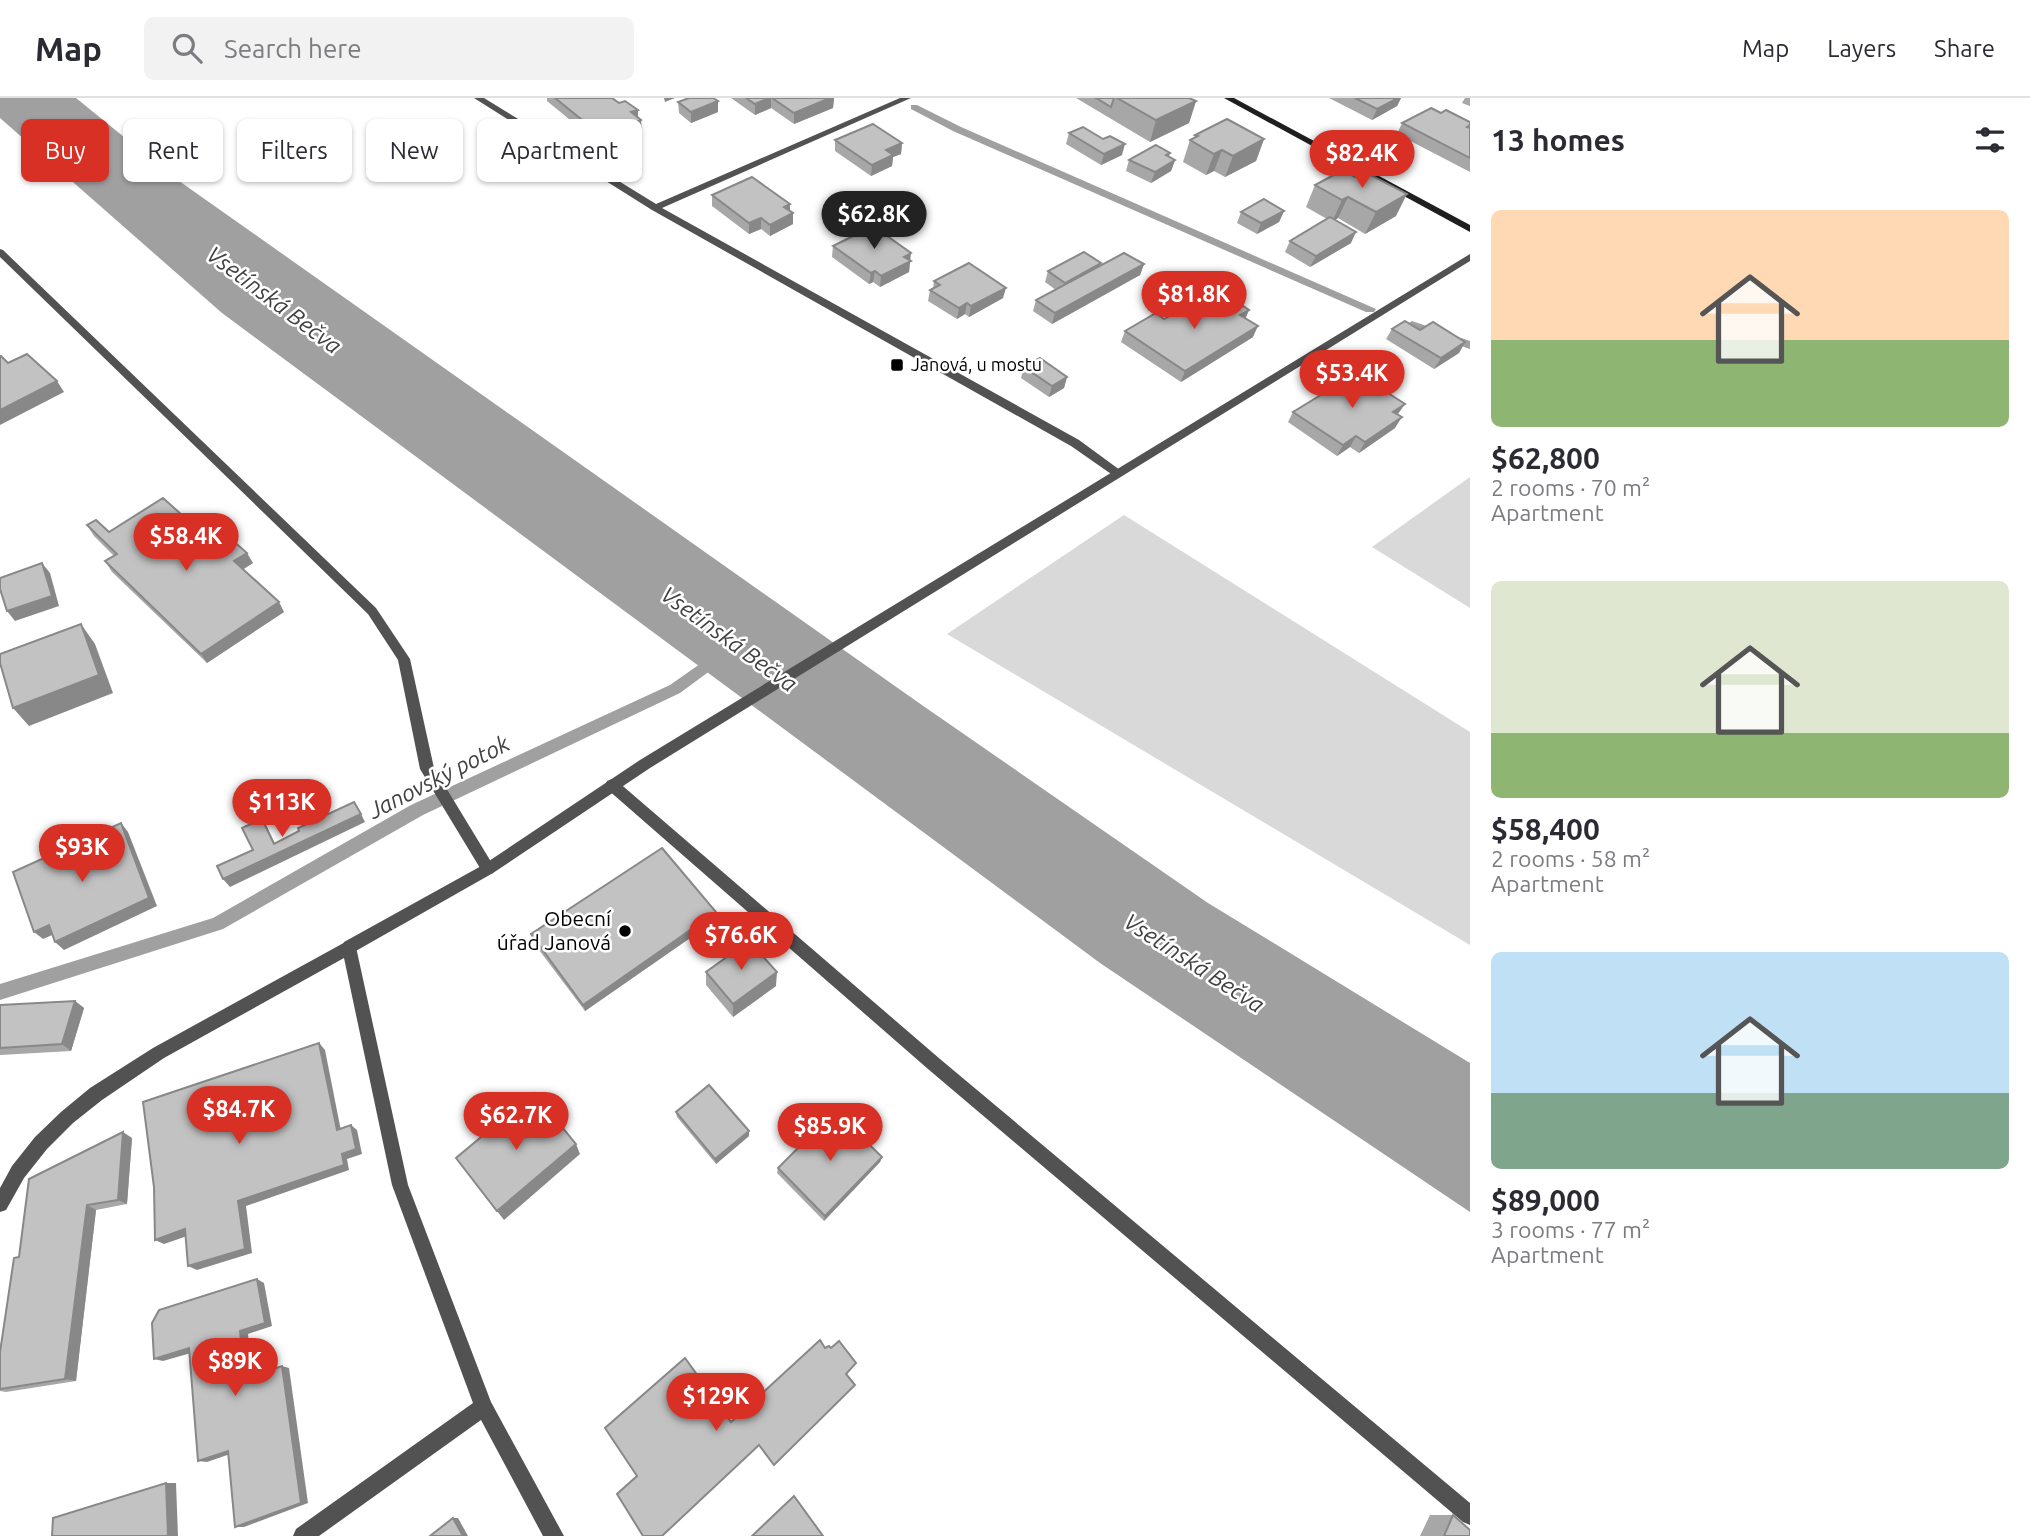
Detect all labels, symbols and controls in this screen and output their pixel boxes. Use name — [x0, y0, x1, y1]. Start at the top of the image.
search box — [144, 17, 634, 80]
icon: search — [168, 29, 206, 67]
text: Map — [35, 30, 102, 67]
text: Search here — [224, 34, 362, 63]
text: Map — [1742, 35, 1789, 62]
text: Layers — [1827, 35, 1896, 62]
text: Share — [1934, 35, 1995, 62]
chip: Buy — [21, 119, 109, 182]
chip: Rent — [123, 119, 223, 182]
chip: Filters — [237, 119, 352, 182]
chip: New — [366, 119, 463, 182]
chip: Apartment — [477, 119, 642, 182]
icon: filters — [1971, 121, 2009, 159]
text: 13 homes — [1491, 123, 1625, 157]
pin: $82.4K — [1305, 130, 1419, 190]
text: $82.4K — [1326, 140, 1398, 165]
pin: $62.8K — [817, 192, 931, 251]
text: $62.8K — [838, 201, 910, 226]
water label: Vsetínská Bečva — [202, 241, 346, 358]
icon: home — [1687, 256, 1813, 382]
pin: $81.8K — [1137, 272, 1251, 331]
text: $81.8K — [1158, 281, 1230, 306]
pin: $53.4K — [1295, 350, 1409, 410]
place label: Janová, u mostu — [911, 354, 1042, 374]
marker: Janová, u mostu — [889, 357, 905, 373]
text: $53.4K — [1316, 360, 1388, 385]
text: $62,800 — [1491, 441, 1600, 475]
text: 2 rooms · 70 m² — [1491, 475, 1650, 500]
text: Apartment — [1491, 500, 1604, 525]
pin: $58.4K — [129, 514, 243, 573]
text: $58.4K — [150, 523, 222, 548]
water label: Vsetínská Bečva — [657, 581, 802, 696]
icon: home — [1687, 627, 1813, 753]
water label: Janovský potok — [363, 730, 514, 823]
pin: $113K — [233, 780, 331, 839]
text: $113K — [248, 789, 316, 814]
text: $58,400 — [1491, 812, 1600, 846]
pin: $93K — [41, 824, 123, 884]
text: $93K — [55, 834, 109, 859]
text: 2 rooms · 58 m² — [1491, 846, 1650, 871]
text: Apartment — [1491, 871, 1604, 896]
place label: Obecní úřad Janová — [497, 906, 612, 954]
water label: Vsetínská Bečva — [1120, 908, 1269, 1017]
pin: $76.6K — [684, 912, 798, 972]
text: $76.6K — [705, 922, 777, 947]
marker: Obecní úřad Janová — [617, 923, 633, 939]
icon: home — [1687, 998, 1813, 1124]
pin: $84.7K — [182, 1086, 296, 1146]
pin: $62.7K — [459, 1093, 573, 1152]
text: $84.7K — [203, 1096, 275, 1121]
text: $62.7K — [480, 1102, 552, 1127]
pin: $85.9K — [773, 1104, 887, 1163]
text: $85.9K — [794, 1113, 866, 1138]
text: $89,000 — [1491, 1183, 1600, 1217]
text: 3 rooms · 77 m² — [1491, 1217, 1650, 1242]
text: Apartment — [1491, 1242, 1604, 1267]
pin: $89K — [194, 1338, 276, 1398]
text: $89K — [208, 1348, 262, 1373]
pin: $129K — [667, 1374, 765, 1433]
text: $129K — [682, 1383, 750, 1408]

